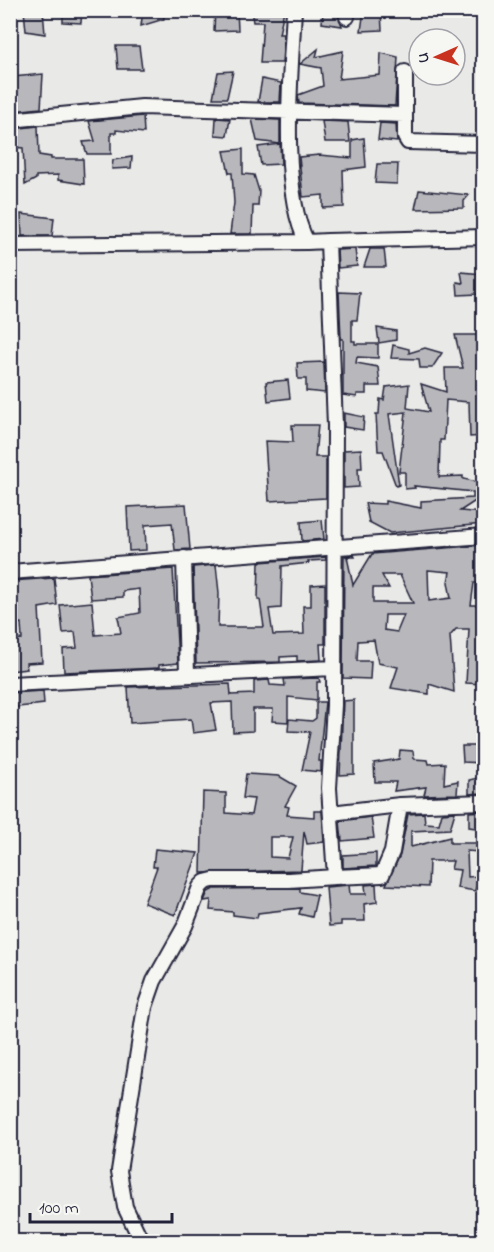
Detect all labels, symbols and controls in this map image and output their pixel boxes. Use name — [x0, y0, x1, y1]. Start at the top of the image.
north arrow — [407, 27, 467, 87]
text: U — [412, 52, 436, 63]
scale bar — [30, 1186, 172, 1224]
text: 100 m — [39, 1196, 79, 1222]

